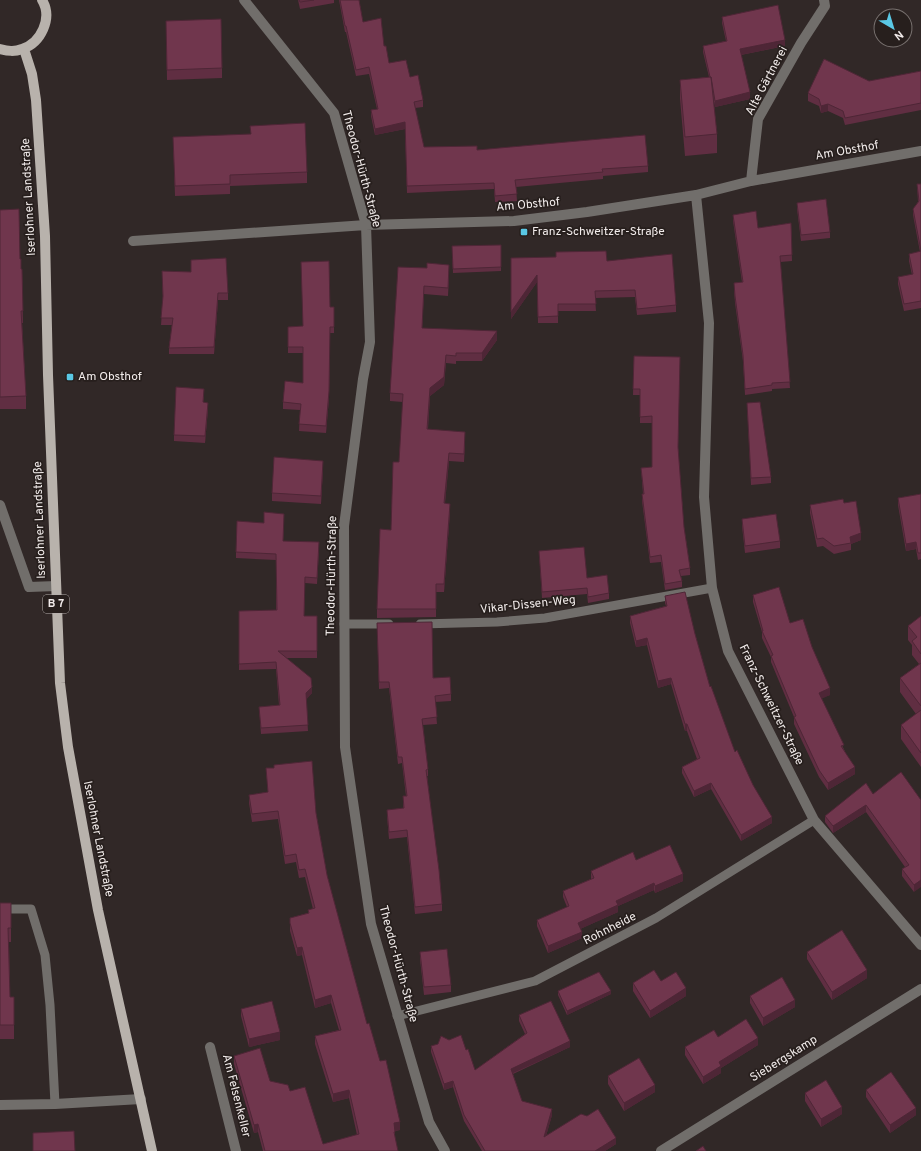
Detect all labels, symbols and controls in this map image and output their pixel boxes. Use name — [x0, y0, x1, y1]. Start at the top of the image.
north arrow — [873, 8, 913, 48]
text: N — [891, 27, 906, 43]
street label: Alte Gärtnerei — [742, 44, 792, 118]
street label: Theodor-Hürth-Straße — [338, 109, 384, 229]
street label: Iserlohner Landstraße — [18, 138, 40, 256]
street label: Am Obsthof — [814, 138, 880, 164]
street label: Am Obsthof — [496, 194, 560, 216]
place label: Franz-Schweitzer-Straße — [532, 224, 665, 240]
marker: Franz-Schweitzer-Straße — [519, 227, 529, 237]
place label: Am Obsthof — [78, 369, 142, 385]
marker: Am Obsthof — [65, 372, 75, 382]
street label: Iserlohner Landstraße — [30, 461, 50, 579]
street label: Theodor-Hürth-Straße — [323, 516, 341, 636]
street label: Vikar-Dissen-Weg — [479, 592, 577, 618]
road number: B 7 — [43, 595, 69, 613]
street label: Franz-Schweitzer-Straße — [735, 642, 807, 768]
street label: Iserlohner Landstraße — [79, 780, 117, 898]
street label: Theodor-Hürth-Straße — [375, 904, 421, 1024]
street label: Rohnheide — [581, 909, 639, 949]
street label: Siebergskamp — [747, 1032, 821, 1086]
street label: Am Felsenkeller — [218, 1053, 254, 1140]

